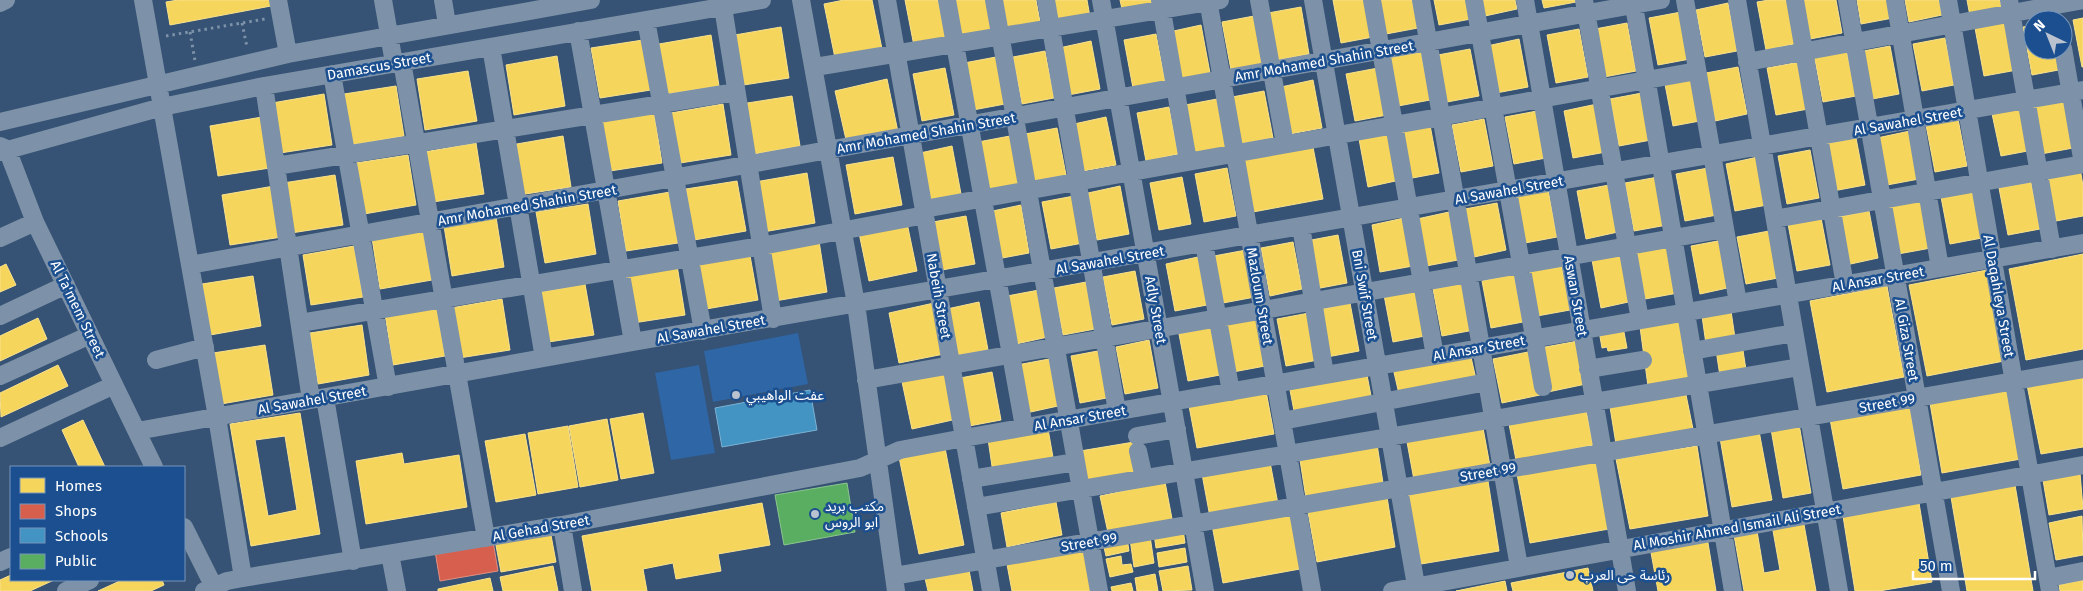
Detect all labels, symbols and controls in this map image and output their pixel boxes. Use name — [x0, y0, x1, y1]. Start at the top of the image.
north arrow — [2023, 10, 2073, 60]
text: N — [2030, 16, 2049, 35]
street label: Amr Mohamed Shahin Street — [1233, 37, 1416, 86]
street label: Damascus Street — [326, 49, 433, 84]
street label: Al Sawahel Street — [1852, 103, 1965, 139]
street label: Amr Mohamed Shahin Street — [835, 109, 1018, 158]
street label: Al Sawahel Street — [1453, 172, 1566, 208]
street label: Amr Mohamed Shahin Street — [436, 181, 619, 230]
street label: Al Daqahleya Street — [1979, 233, 2018, 360]
street label: Al Sawahel Street — [1054, 242, 1167, 278]
street label: Mazloum Street — [1243, 246, 1277, 347]
street label: Bni Swif Street — [1348, 248, 1381, 343]
street label: Nabeih Street — [923, 252, 955, 341]
street label: Aswan Street — [1560, 254, 1591, 339]
street label: Al Ta'mem Street — [47, 258, 109, 362]
street label: Al Ansar Street — [1831, 263, 1926, 296]
street label: Adly Street — [1141, 275, 1170, 346]
street label: Al Giza Street — [1891, 297, 1922, 384]
street label: Al Sawahel Street — [655, 311, 768, 347]
street label: Al Ansar Street — [1432, 332, 1527, 365]
street label: Al Sawahel Street — [256, 382, 369, 418]
place label: عفت الواهيبي — [746, 387, 824, 406]
marker: عفت الواهيبي — [730, 389, 742, 401]
street label: Street 99 — [1858, 390, 1916, 417]
street label: Al Ansar Street — [1033, 402, 1128, 435]
street label: Street 99 — [1459, 459, 1517, 486]
legend — [10, 466, 185, 581]
text: Homes — [55, 477, 102, 495]
place label: مكتب بريد ابو الروس — [825, 498, 884, 531]
street label: Al Moshir Ahmed Ismail Ali Street — [1632, 501, 1843, 554]
text: Shops — [55, 502, 97, 520]
marker: مكتب بريد ابو الروس — [809, 508, 821, 520]
street label: Al Gehad Street — [491, 511, 592, 545]
text: Schools — [55, 527, 108, 545]
street label: Street 99 — [1060, 529, 1118, 556]
scale bar — [1913, 548, 2036, 580]
text: Public — [55, 552, 97, 570]
text: 50 m — [1920, 557, 1953, 575]
place label: رئاسة حى العرب — [1580, 567, 1670, 584]
marker: رئاسة حى العرب — [1564, 569, 1576, 581]

